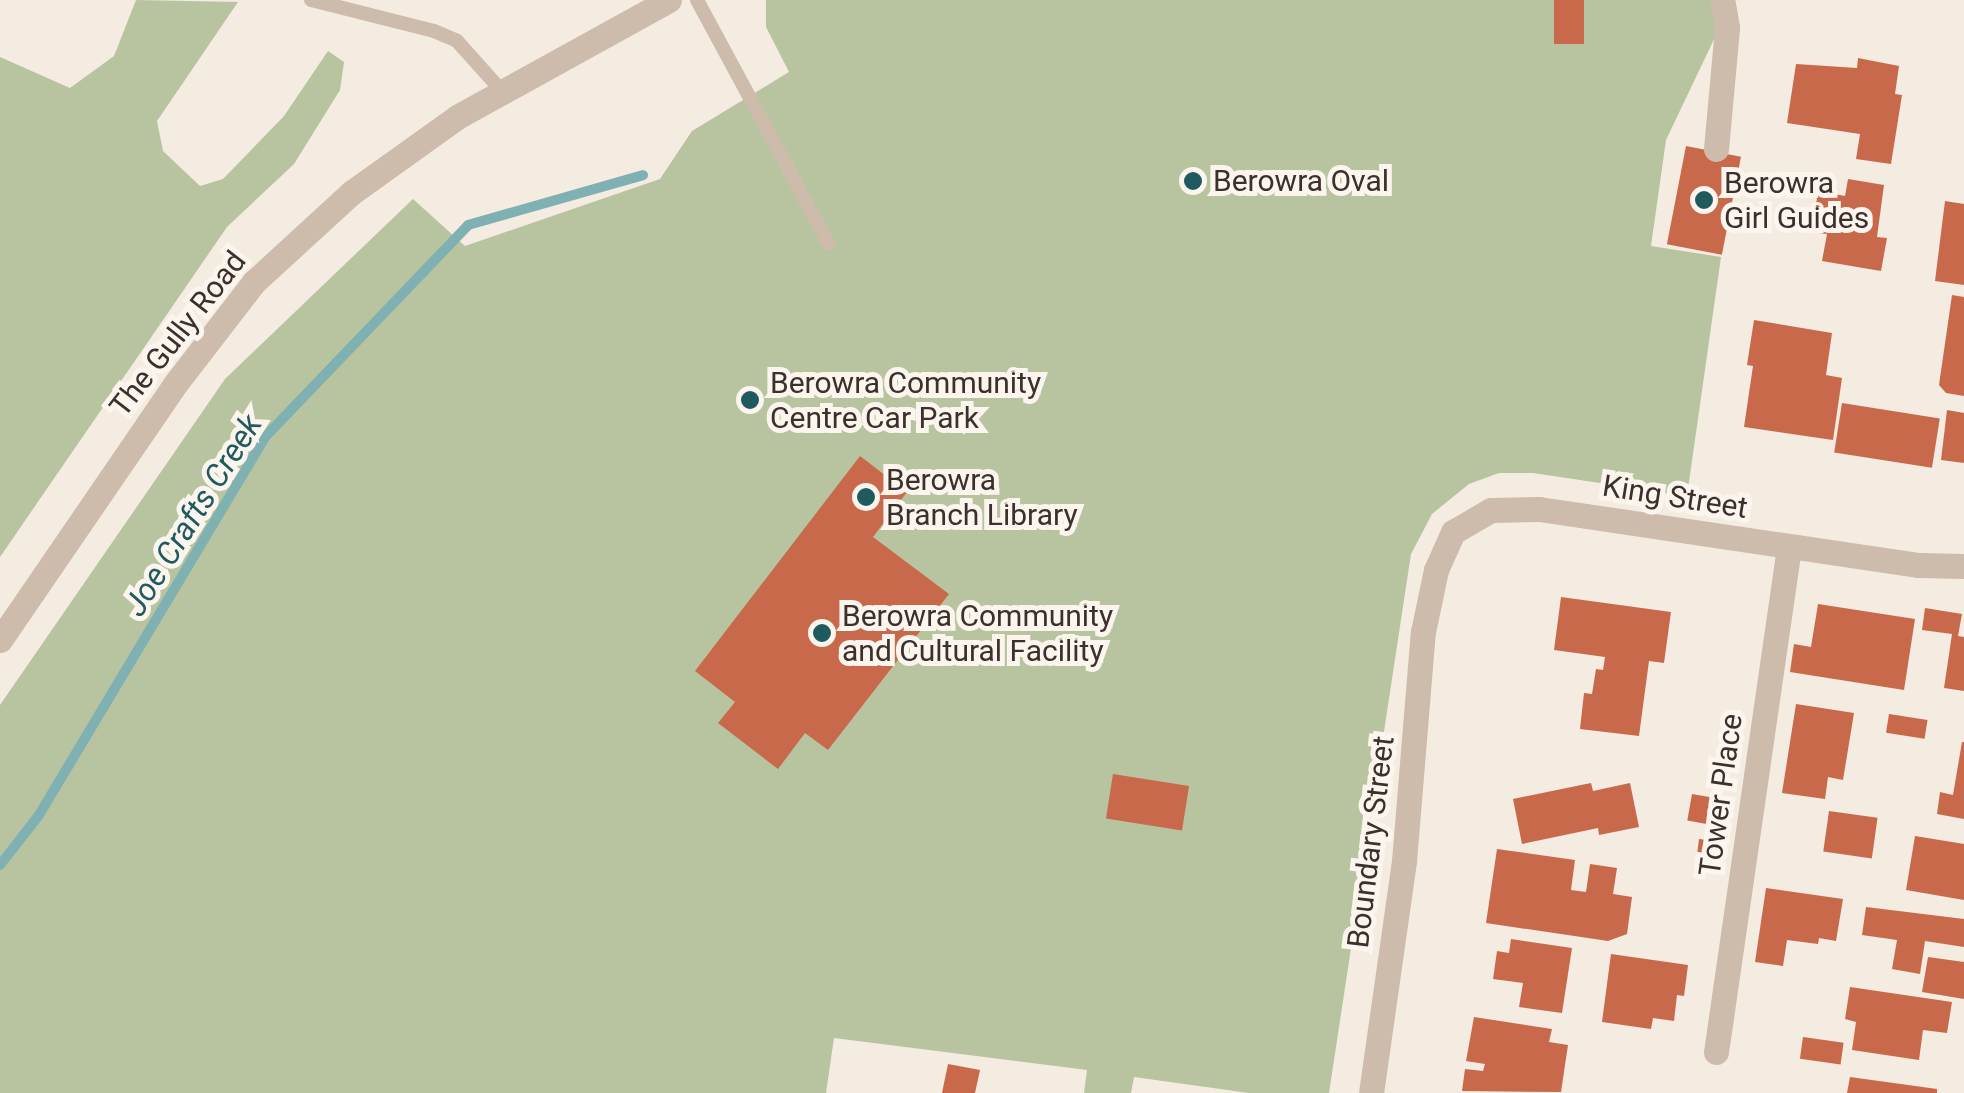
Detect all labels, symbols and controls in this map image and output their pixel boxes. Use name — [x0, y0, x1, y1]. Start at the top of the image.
place label: Berowra Oval — [1213, 163, 1389, 199]
place label: Berowra Girl Guides — [1724, 165, 1869, 236]
marker: Berowra Oval — [1182, 170, 1204, 192]
marker: Berowra Girl Guides — [1693, 189, 1715, 211]
street label: The Gully Road — [102, 244, 254, 424]
place label: Berowra Community Centre Car Park — [770, 365, 1041, 436]
marker: Berowra Community Centre Car Park — [739, 389, 761, 411]
water label: Joe Crafts Creek — [116, 407, 270, 623]
place label: Berowra Branch Library — [886, 462, 1078, 532]
street label: King Street — [1600, 468, 1750, 526]
marker: Berowra Branch Library — [855, 486, 877, 508]
place label: Berowra Community and Cultural Facility — [842, 598, 1113, 668]
marker: Berowra Community and Cultural Facility — [811, 622, 833, 644]
street label: Tower Place — [1692, 711, 1750, 879]
street label: Boundary Street — [1340, 734, 1402, 950]

